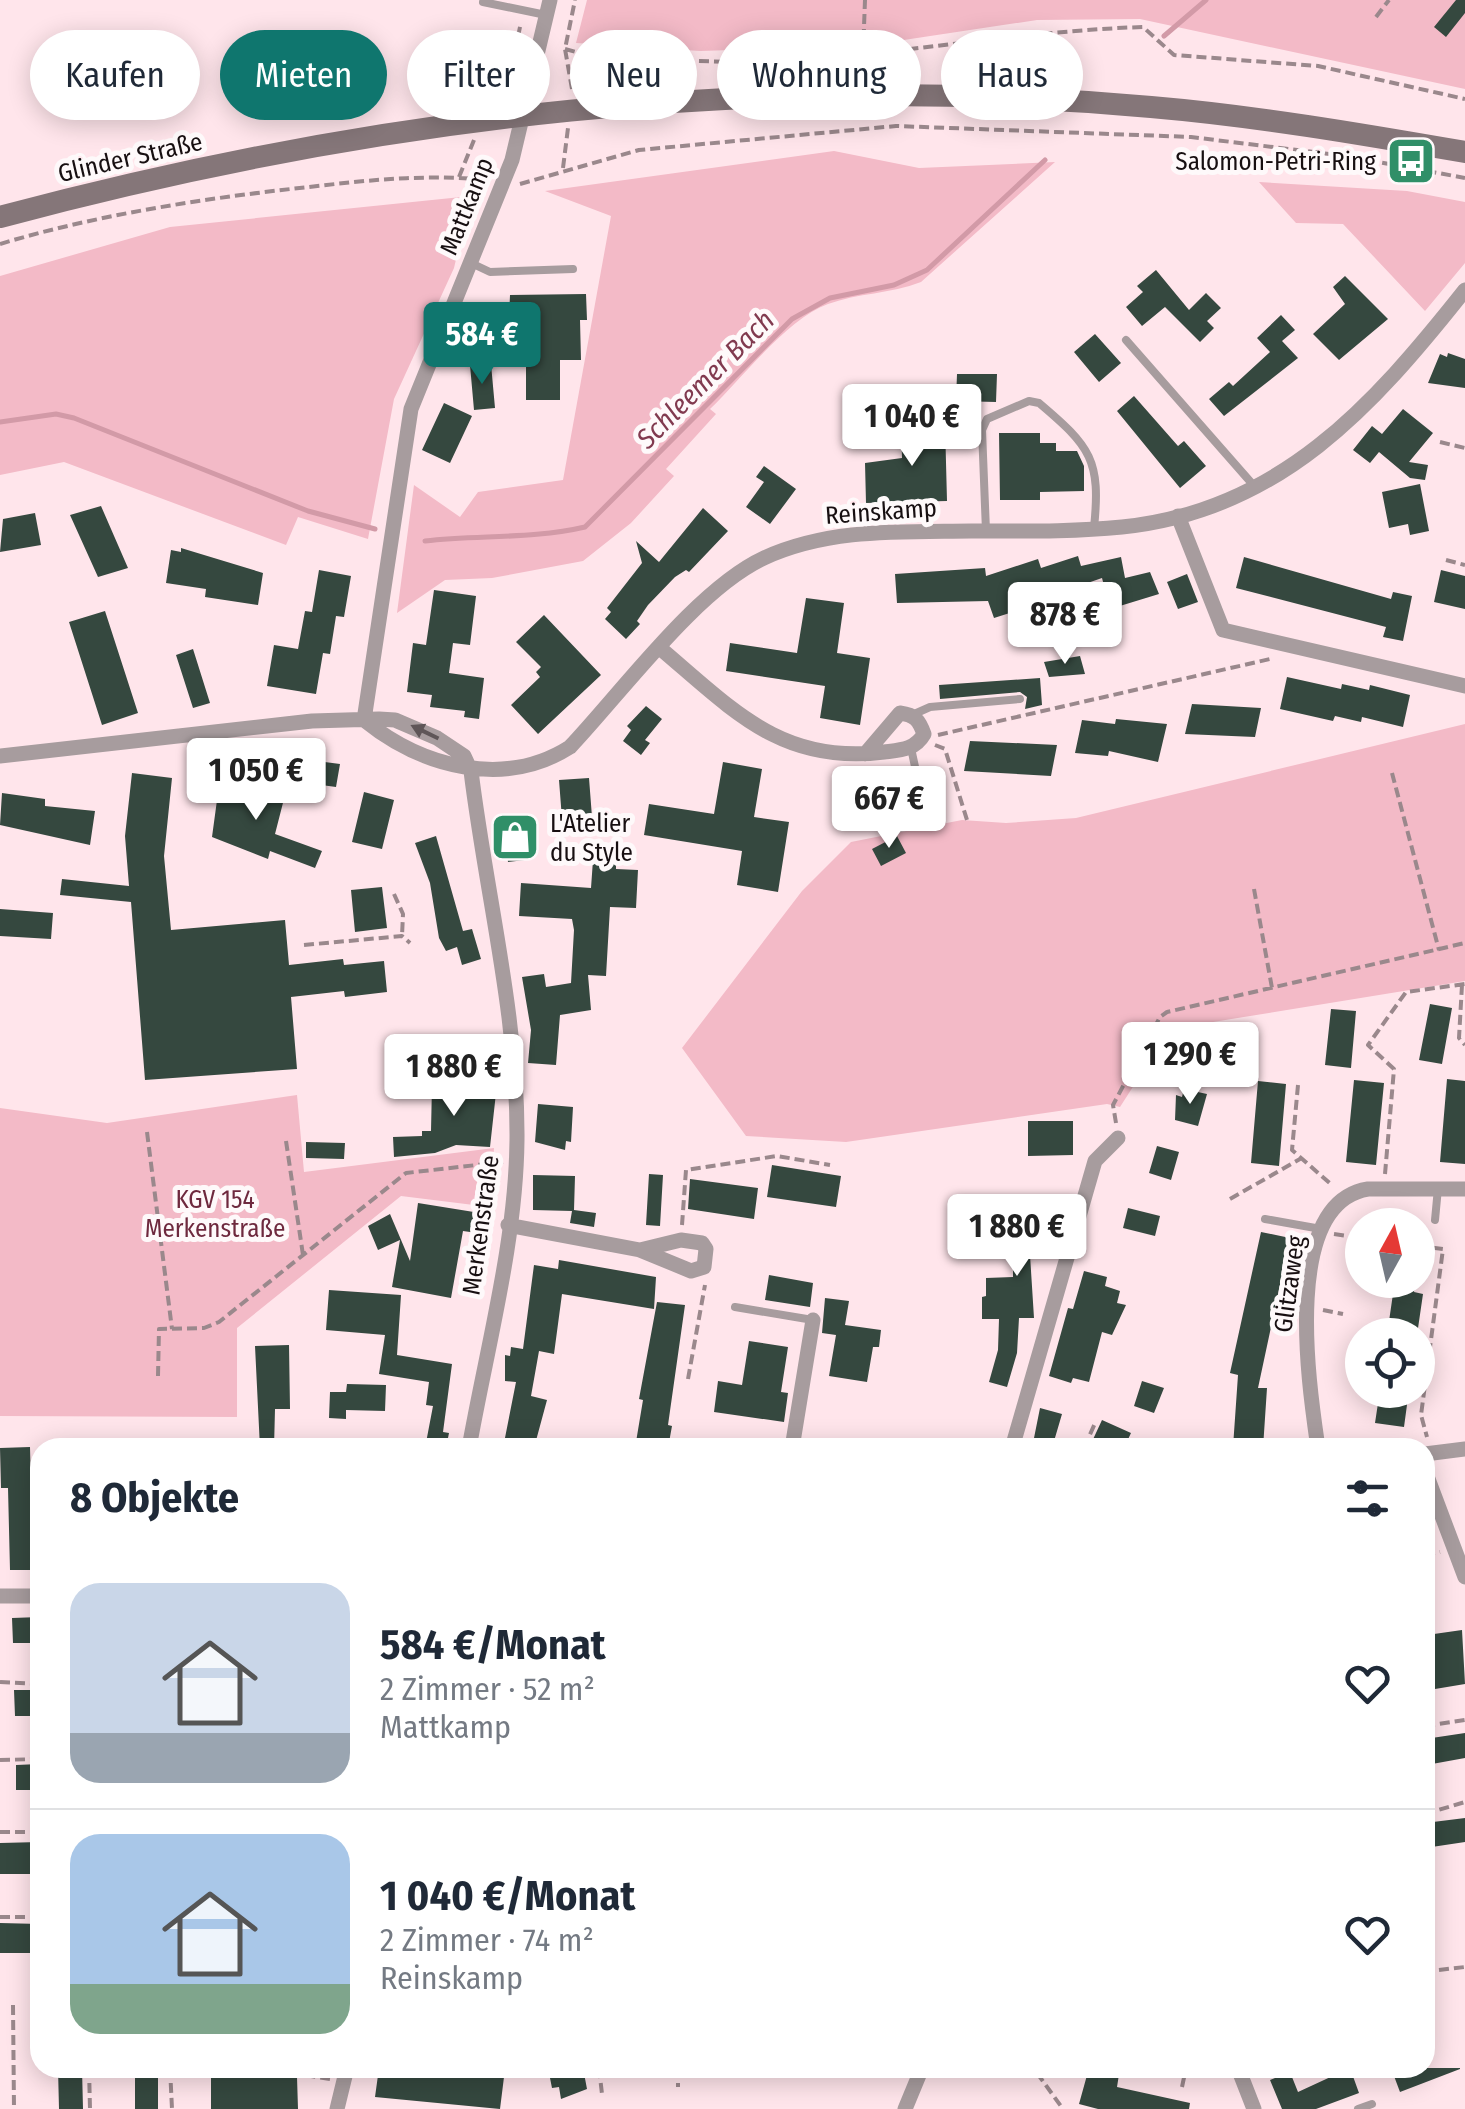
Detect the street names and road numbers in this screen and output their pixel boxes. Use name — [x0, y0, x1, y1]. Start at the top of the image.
street label: Glinder Straße — [55, 127, 205, 189]
street label: Mattkamp — [434, 153, 500, 259]
street label: Reinskamp — [824, 493, 938, 531]
street label: Merkenstraße — [456, 1153, 506, 1297]
street label: Glitzaweg — [1268, 1233, 1312, 1335]

